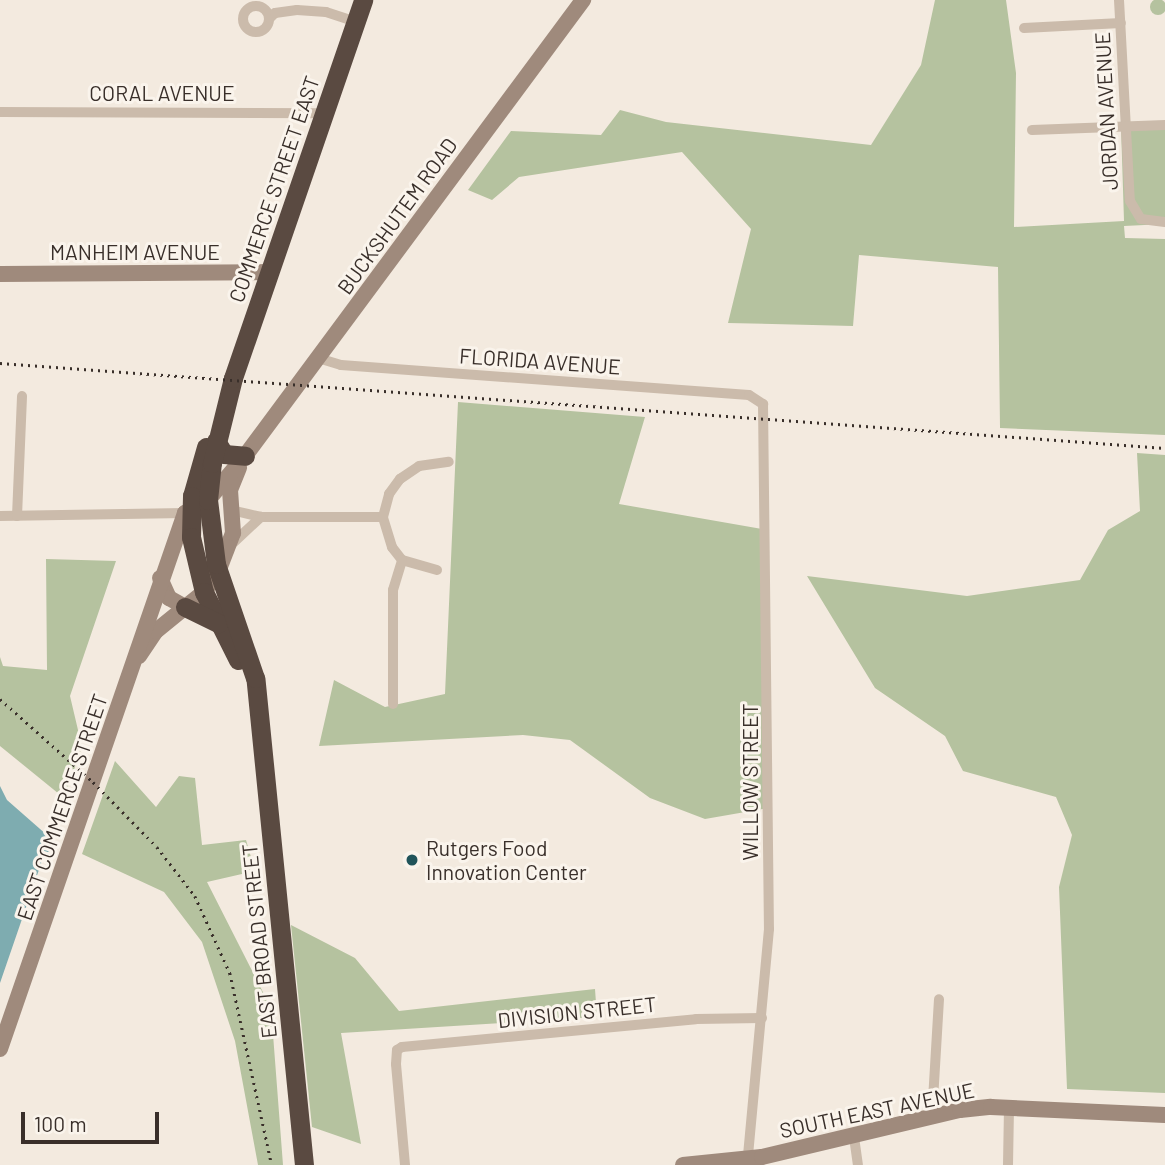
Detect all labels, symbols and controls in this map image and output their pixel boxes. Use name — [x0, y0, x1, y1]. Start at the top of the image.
street label: JORDAN AVENUE — [1089, 31, 1123, 191]
street label: COMMERCE STREET EAST — [223, 73, 325, 305]
street label: CORAL AVENUE — [89, 80, 235, 106]
street label: BUCKSHUTEM ROAD — [332, 133, 462, 299]
street label: MANHEIM AVENUE — [50, 239, 220, 265]
street label: FLORIDA AVENUE — [459, 343, 621, 379]
street label: EAST COMMERCE STREET — [11, 691, 113, 923]
street label: WILLOW STREET — [737, 703, 763, 861]
place label: Rutgers Food Innovation Center — [426, 835, 587, 885]
street label: EAST BROAD STREET — [236, 842, 282, 1040]
marker: Rutgers Food Innovation Center — [404, 852, 420, 868]
street label: DIVISION STREET — [496, 991, 658, 1033]
street label: SOUTH EAST AVENUE — [777, 1077, 977, 1143]
scale bar — [24, 1098, 163, 1142]
text: 100 m — [34, 1111, 87, 1136]

